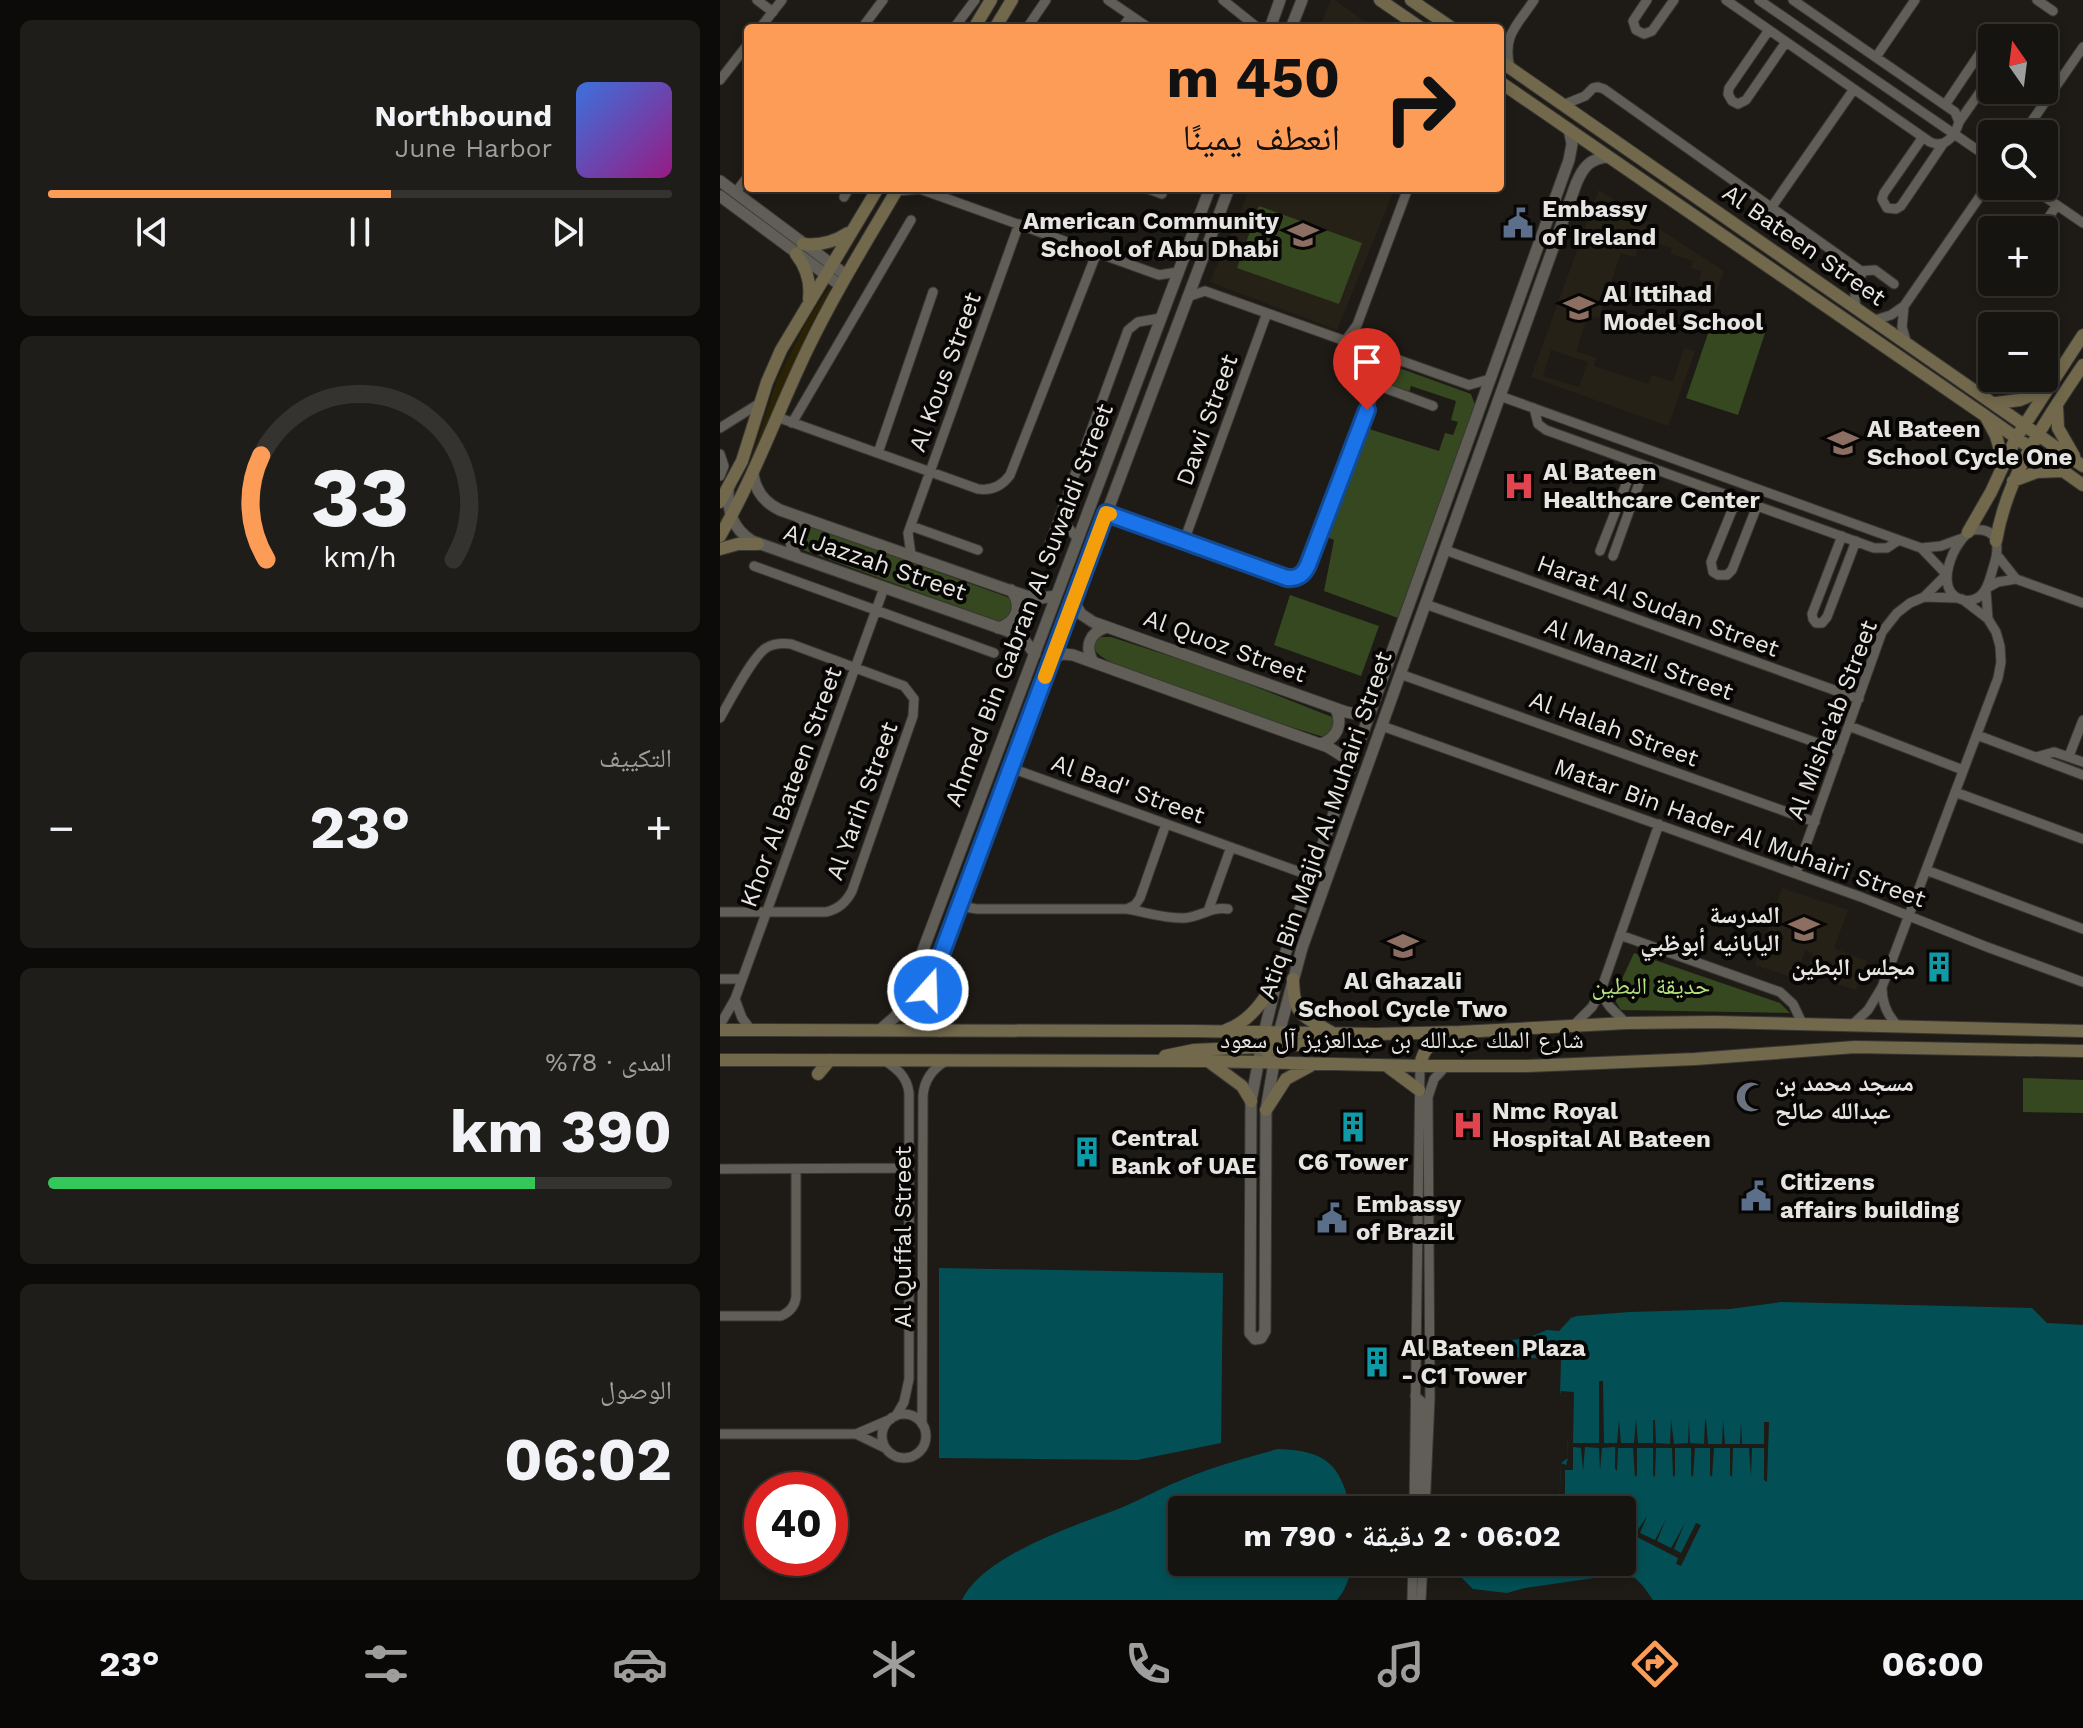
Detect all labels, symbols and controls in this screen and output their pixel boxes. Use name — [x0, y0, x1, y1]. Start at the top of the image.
north arrow — [1978, 24, 2058, 104]
map controls — [1978, 24, 2058, 392]
text: 450 m — [1166, 45, 1340, 111]
icon: right — [1368, 56, 1472, 160]
text: Northbound — [375, 98, 552, 133]
text: انعطف يمينًا — [1182, 117, 1340, 159]
button: search — [1978, 120, 2058, 200]
text: June Harbor — [395, 133, 552, 163]
street label: Al Bateen Street — [1717, 178, 1891, 312]
place label: Embassy of Ireland — [1542, 195, 1656, 251]
public building icon: Embassy of Ireland — [1501, 206, 1535, 240]
place label: American Community School of Abu Dhabi — [1023, 207, 1279, 263]
icon: previous — [130, 210, 174, 254]
icon: pause — [338, 210, 382, 254]
icon: next — [546, 210, 590, 254]
button: + — [1978, 216, 2058, 296]
school or university icon: American Community School of Abu Dhabi — [1286, 218, 1320, 252]
place label: Al Ittihad Model School — [1603, 280, 1763, 336]
street label: Al Kous Street — [903, 288, 987, 456]
school or university icon: Al Ittihad Model School — [1562, 291, 1596, 325]
button: − — [1978, 312, 2058, 392]
pin — [1333, 328, 1401, 410]
icon: arrive — [1345, 340, 1389, 384]
street label: Dawi Street — [1170, 351, 1244, 489]
street label: Ahmed Bin Gabran Al Suwaidi Street — [939, 400, 1119, 810]
place label: Al Bateen School Cycle One — [1867, 415, 2072, 471]
school or university icon: Al Bateen School Cycle One — [1826, 426, 1860, 460]
text: 33 — [311, 449, 409, 546]
place label: Al Bateen Healthcare Center — [1543, 458, 1760, 514]
hospital icon: Al Bateen Healthcare Center — [1502, 469, 1536, 503]
street label: Al Jazzah Street — [780, 518, 970, 606]
text: km/h — [323, 540, 397, 574]
street label: Harat Al Sudan Street — [1533, 549, 1783, 663]
street label: Al Quoz Street — [1140, 604, 1310, 688]
street label: Al Manazil Street — [1541, 612, 1737, 706]
street label: Al Misha'ab Street — [1781, 616, 1883, 824]
street label: Atiq Bin Majid Al Muhairi Street — [1252, 648, 1398, 1002]
street label: Khor Al Bateen Street — [734, 663, 848, 911]
street label: Al Halah Street — [1526, 685, 1702, 773]
street label: Al Yarih Street — [820, 718, 904, 884]
text: التكييف — [599, 743, 672, 773]
street label: Al Bad' Street — [1048, 748, 1208, 830]
street label: Matar Bin Hader Al Muhairi Street — [1551, 753, 1929, 913]
text: 23° — [309, 792, 411, 863]
text: − — [48, 802, 75, 854]
text: + — [645, 802, 672, 854]
place label: المدرسة اليابانيه أبوظبي — [1640, 901, 1780, 962]
school or university icon: المدرسة اليابانيه أبوظبي — [1787, 912, 1821, 946]
school or university icon: Al Ghazali School Cycle Two — [1386, 929, 1420, 963]
position arrow — [886, 948, 970, 1032]
building icon: مجلس البطين — [1922, 950, 1956, 984]
place label: مجلس البطين — [1791, 953, 1915, 981]
place label: Al Ghazali School Cycle Two — [1298, 967, 1508, 1023]
park label: حديقة البطين — [1592, 972, 1710, 1000]
street label: شارع الملك عبدالله بن عبدالعزيز آل سعود — [1220, 1026, 1584, 1055]
text: المدى · 78% — [545, 1047, 672, 1077]
place label: مسجد محمد بن عبدالله صالح — [1775, 1069, 1914, 1126]
mosque icon: مسجد محمد بن عبدالله صالح — [1734, 1080, 1768, 1114]
text: 390 km — [450, 1096, 672, 1167]
place label: Nmc Royal Hospital Al Bateen — [1492, 1097, 1711, 1153]
hospital icon: Nmc Royal Hospital Al Bateen — [1451, 1108, 1485, 1142]
building icon: C6 Tower — [1336, 1110, 1370, 1144]
place label: Central Bank of UAE — [1111, 1124, 1256, 1180]
building icon: Central Bank of UAE — [1070, 1135, 1104, 1169]
street label: Al Quffal Street — [889, 1146, 917, 1328]
place label: C6 Tower — [1298, 1148, 1409, 1176]
place label: Citizens affairs building — [1780, 1168, 1959, 1224]
public building icon: Citizens affairs building — [1739, 1179, 1773, 1213]
place label: Embassy of Brazil — [1356, 1190, 1462, 1246]
public building icon: Embassy of Brazil — [1315, 1201, 1349, 1235]
place label: Al Bateen Plaza - C1 Tower — [1401, 1334, 1586, 1390]
building icon: Al Bateen Plaza - C1 Tower — [1360, 1345, 1394, 1379]
text: الوصول — [600, 1375, 672, 1405]
text: 06:02 — [504, 1424, 672, 1495]
speed limit sign: 40 — [744, 1472, 848, 1576]
text: 06:02 · 2 دقيقة · 790 m — [1243, 1518, 1561, 1553]
icon: filters — [358, 1636, 414, 1692]
icon: car — [612, 1636, 668, 1692]
icon: climate — [866, 1636, 922, 1692]
icon: phone — [1120, 1636, 1176, 1692]
icon: music — [1373, 1636, 1429, 1692]
icon: directions — [1627, 1636, 1683, 1692]
text: 23° — [99, 1643, 160, 1685]
text: 06:00 — [1881, 1643, 1984, 1685]

